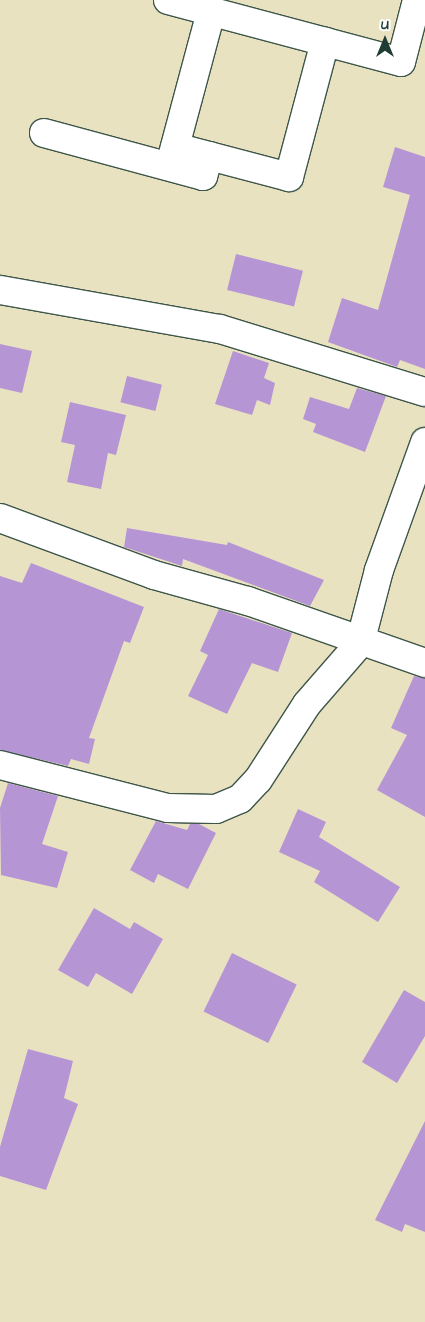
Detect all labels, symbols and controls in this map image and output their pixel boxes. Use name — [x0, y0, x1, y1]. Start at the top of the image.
north arrow — [360, 15, 410, 65]
text: U — [381, 15, 389, 35]

